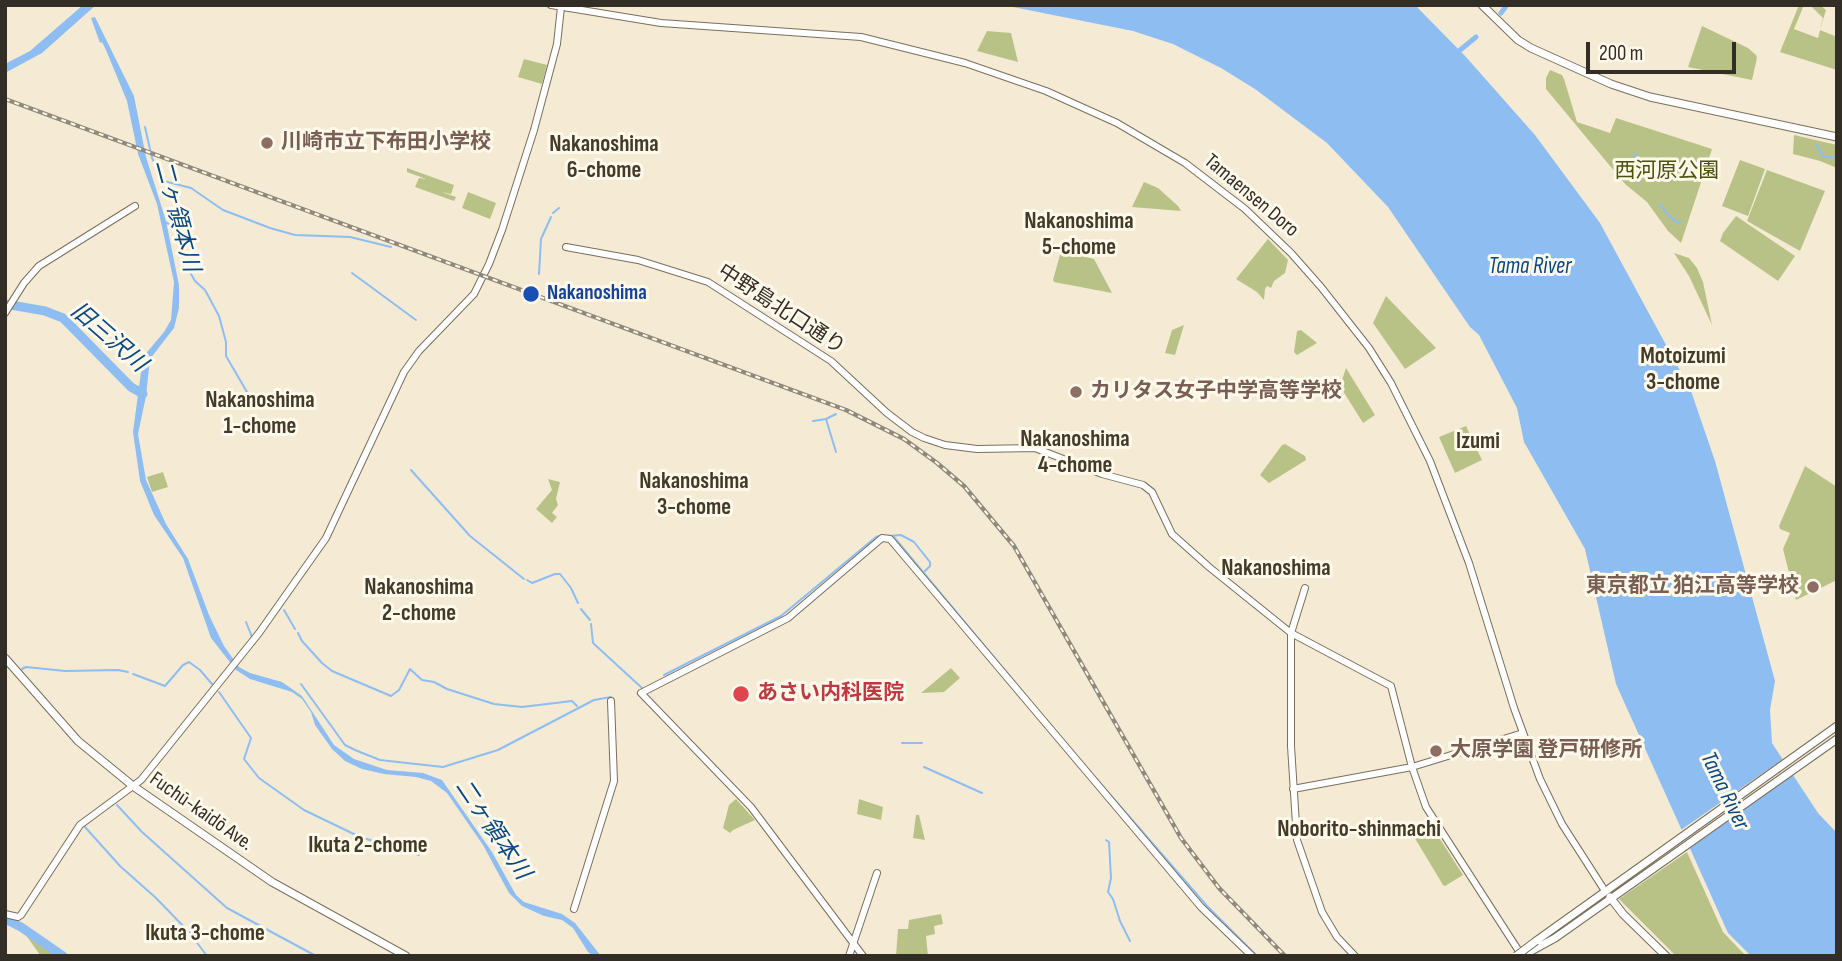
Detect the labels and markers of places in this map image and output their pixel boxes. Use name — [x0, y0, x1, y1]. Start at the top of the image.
place label: 川崎市立下布田小学校 — [281, 130, 491, 156]
marker: 川崎市立下布田小学校 — [259, 135, 275, 151]
place label: Nakanoshima — [547, 281, 647, 307]
marker: Nakanoshima — [521, 284, 541, 304]
place label: カリタス女子中学高等学校 — [1090, 379, 1342, 405]
marker: カリタス女子中学高等学校 — [1068, 384, 1084, 400]
place label: 東京都立 狛江高等学校 — [1586, 574, 1799, 600]
marker: 東京都立 狛江高等学校 — [1805, 579, 1821, 595]
place label: あさい内科医院 — [757, 681, 904, 707]
marker: あさい内科医院 — [731, 684, 751, 704]
place label: 大原学園 登戸研修所 — [1450, 738, 1642, 764]
marker: 大原学園 登戸研修所 — [1428, 743, 1444, 759]

